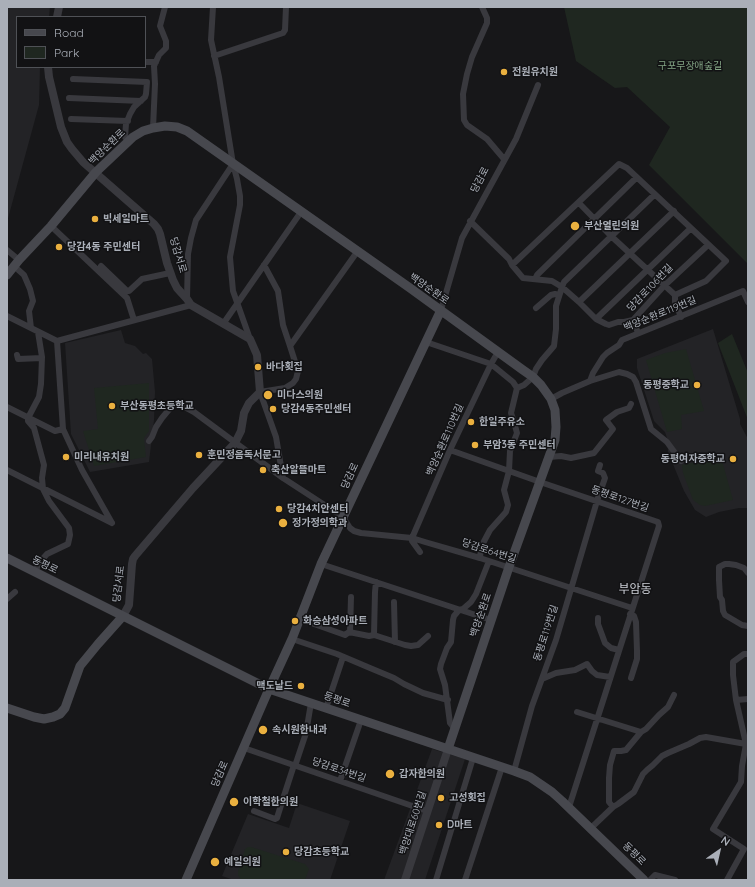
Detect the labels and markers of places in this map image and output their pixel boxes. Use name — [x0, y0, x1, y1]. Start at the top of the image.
place label: 전원유치원 — [512, 66, 558, 78]
marker: 전원유치원 — [499, 67, 509, 77]
place label: 빅세일마트 — [103, 213, 149, 225]
marker: 빅세일마트 — [90, 214, 100, 224]
marker: 부산열린의원 — [569, 220, 581, 232]
place label: 부산열린의원 — [584, 220, 639, 232]
place label: 당감4동 주민센터 — [67, 241, 140, 253]
marker: 당감4동 주민센터 — [54, 242, 64, 252]
place label: 바다횟집 — [266, 361, 303, 373]
marker: 바다횟집 — [253, 362, 263, 372]
place label: 동평중학교 — [643, 379, 689, 391]
marker: 동평중학교 — [692, 380, 702, 390]
marker: 미다스의원 — [262, 389, 274, 401]
place label: 미다스의원 — [277, 389, 323, 401]
place label: 부산동평초등학교 — [120, 400, 194, 412]
marker: 부산동평초등학교 — [107, 401, 117, 411]
place label: 당감4동주민센터 — [281, 403, 351, 415]
marker: 당감4동주민센터 — [268, 404, 278, 414]
place label: 한일주유소 — [479, 416, 525, 428]
marker: 한일주유소 — [466, 417, 476, 427]
place label: 부암3동 주민센터 — [483, 439, 556, 451]
marker: 부암3동 주민센터 — [470, 440, 480, 450]
place label: 훈민정음독서문고 — [207, 449, 281, 461]
marker: 훈민정음독서문고 — [194, 450, 204, 460]
place label: 미리내유치원 — [74, 451, 129, 463]
marker: 미리내유치원 — [61, 452, 71, 462]
place label: 동평여자중학교 — [661, 453, 725, 465]
marker: 동평여자중학교 — [728, 454, 738, 464]
place label: 축산알뜰마트 — [271, 464, 326, 476]
marker: 축산알뜰마트 — [258, 465, 268, 475]
place label: 당감4치안센터 — [287, 503, 348, 515]
marker: 당감4치안센터 — [274, 504, 284, 514]
marker: 정가정의학과 — [277, 517, 289, 529]
place label: 정가정의학과 — [292, 517, 347, 529]
place label: 화승삼성아파트 — [303, 615, 367, 627]
marker: 화승삼성아파트 — [290, 616, 300, 626]
place label: 맥도날드 — [256, 680, 293, 692]
marker: 맥도날드 — [296, 681, 306, 691]
marker: 속시원한내과 — [257, 724, 269, 736]
place label: 속시원한내과 — [272, 724, 327, 736]
marker: 갑자한의원 — [384, 768, 396, 780]
place label: 갑자한의원 — [399, 768, 445, 780]
place label: 고성횟집 — [449, 792, 486, 804]
marker: 고성횟집 — [436, 793, 446, 803]
marker: 이학철한의원 — [228, 796, 240, 808]
place label: 이학철한의원 — [243, 796, 298, 808]
place label: D마트 — [447, 819, 473, 831]
marker: D마트 — [434, 820, 444, 830]
place label: 당감초등학교 — [294, 846, 349, 858]
marker: 당감초등학교 — [281, 847, 291, 857]
marker: 예일의원 — [209, 856, 221, 868]
place label: 예일의원 — [224, 856, 261, 868]

